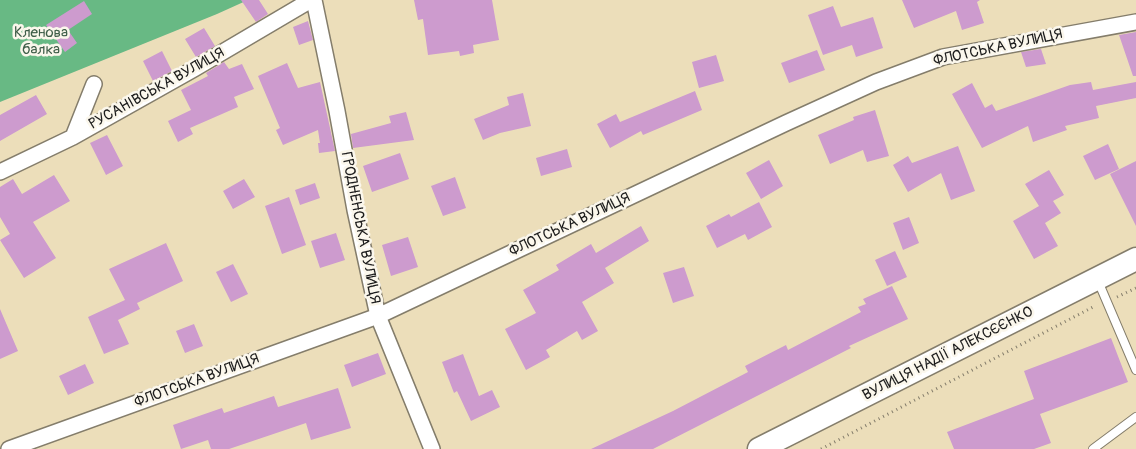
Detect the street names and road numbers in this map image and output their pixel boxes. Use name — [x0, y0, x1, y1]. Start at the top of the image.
street label: ФЛОТСЬКА ВУЛИЦЯ — [932, 26, 1064, 70]
street label: РУСАНІВСЬКА ВУЛИЦЯ — [86, 44, 228, 134]
street label: ГРОДНЕНСЬКА ВУЛИЦЯ — [336, 150, 384, 306]
street label: ФЛОТСЬКА ВУЛИЦЯ — [507, 189, 633, 261]
street label: ВУЛИЦЯ НАДІЇ АЛЕКСЄЄНКО — [860, 303, 1036, 405]
street label: ФЛОТСЬКА ВУЛИЦЯ — [132, 350, 262, 412]

